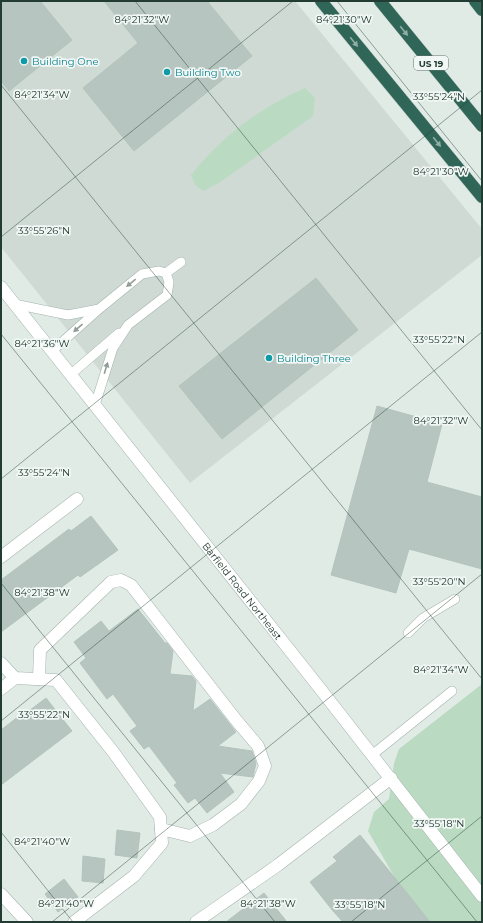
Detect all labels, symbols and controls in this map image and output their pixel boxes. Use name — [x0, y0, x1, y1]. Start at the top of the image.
text: 84°21'32"W — [115, 13, 169, 26]
text: 84°21'30"W — [316, 13, 372, 26]
one-way arrow — [400, 26, 409, 37]
one-way arrow — [350, 37, 359, 48]
place label: Building One — [32, 55, 99, 68]
marker: Building One — [19, 56, 29, 66]
road number: US 19 — [414, 56, 448, 70]
place label: Building Two — [175, 66, 241, 79]
marker: Building Two — [162, 67, 172, 77]
text: 84°21'34"W — [14, 88, 70, 101]
text: 33°55'24"N — [413, 90, 465, 103]
one-way arrow — [433, 137, 442, 147]
text: 84°21'30"W — [413, 165, 469, 178]
text: 33°55'26"N — [18, 224, 70, 237]
one-way arrow — [126, 279, 137, 288]
one-way arrow — [72, 323, 83, 332]
text: 33°55'22"N — [413, 333, 465, 346]
text: 84°21'36"W — [14, 337, 70, 350]
place label: Building Three — [277, 352, 351, 365]
marker: Building Three — [264, 353, 274, 363]
one-way arrow — [103, 362, 109, 374]
text: 84°21'32"W — [414, 414, 468, 427]
text: 33°55'24"N — [18, 466, 70, 479]
street label: Barfield Road Northeast — [200, 539, 285, 642]
text: 33°55'20"N — [412, 575, 466, 588]
text: 84°21'38"W — [14, 586, 70, 599]
text: 84°21'34"W — [413, 663, 469, 676]
text: 33°55'22"N — [18, 708, 70, 721]
text: 33°55'18"N — [414, 817, 465, 830]
text: 84°21'40"W — [14, 835, 70, 848]
text: 84°21'40"W — [38, 897, 94, 910]
text: 84°21'38"W — [240, 897, 296, 910]
text: 33°55'18"N — [335, 898, 386, 911]

